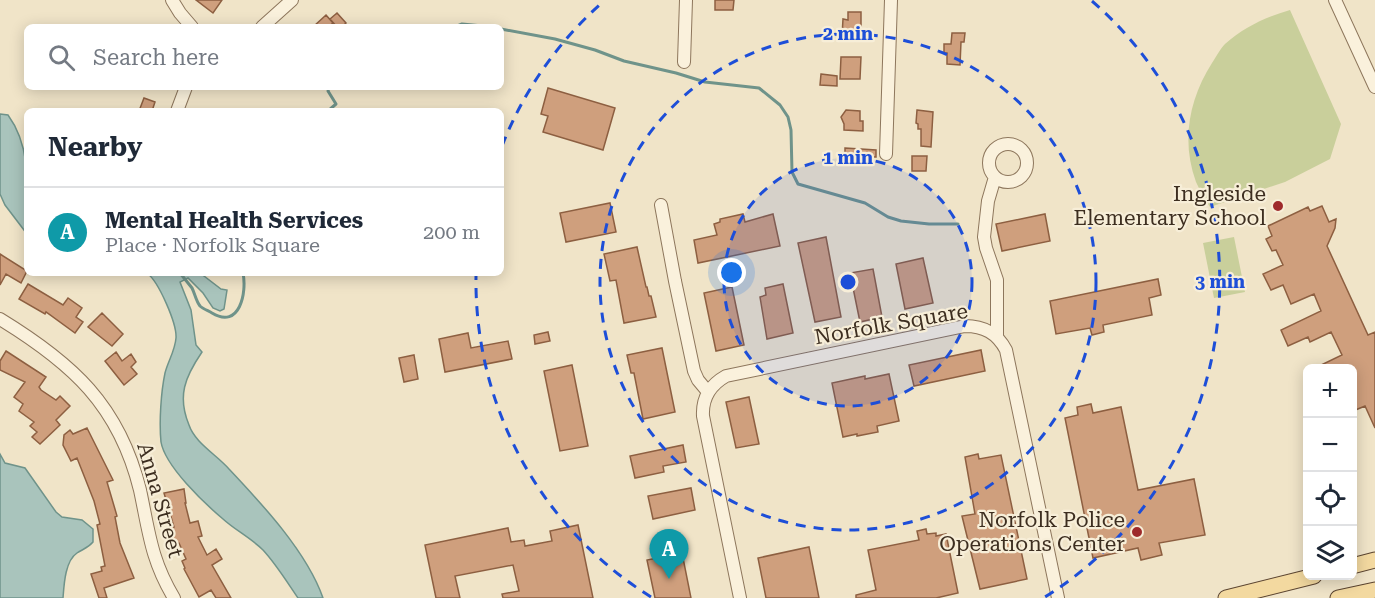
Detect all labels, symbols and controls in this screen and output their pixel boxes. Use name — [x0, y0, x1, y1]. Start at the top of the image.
text: 2 min — [823, 23, 873, 44]
search box — [24, 24, 504, 90]
icon: search — [45, 41, 78, 74]
text: Search here — [93, 45, 219, 70]
text: Nearby — [48, 132, 142, 162]
text: 1 min — [823, 147, 873, 168]
place label: Ingleside Elementary School — [1073, 182, 1267, 230]
marker: Ingleside Elementary School — [1271, 199, 1285, 213]
text: Mental Health Services — [105, 208, 363, 233]
text: A — [60, 220, 75, 244]
text: 200 m — [423, 220, 480, 244]
text: Place · Norfolk Square — [105, 233, 320, 257]
your location — [717, 258, 746, 287]
text: 3 min — [1195, 271, 1245, 292]
centre of rings — [838, 272, 858, 292]
street label: Norfolk Square — [812, 299, 970, 349]
map controls — [1303, 364, 1357, 580]
button: + — [1303, 364, 1357, 418]
button: − — [1303, 418, 1357, 472]
street label: Anna Street — [132, 440, 188, 561]
button: locate — [1303, 472, 1357, 526]
place label: Norfolk Police Operations Center — [939, 508, 1125, 556]
marker: Norfolk Police Operations Center — [1130, 525, 1144, 539]
button: layers — [1303, 526, 1357, 580]
pin: A — [650, 530, 688, 579]

